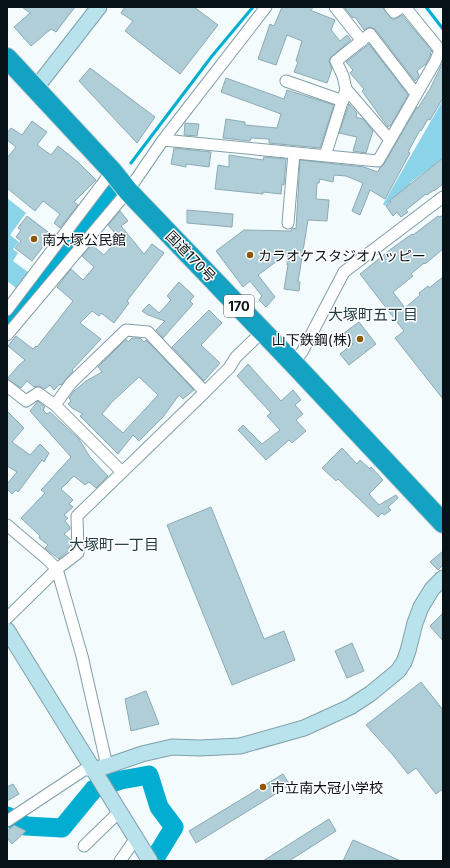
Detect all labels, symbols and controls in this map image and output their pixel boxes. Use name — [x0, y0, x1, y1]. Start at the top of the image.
street label: 国道170号 — [163, 227, 219, 285]
place label: 南大塚公民館 — [42, 231, 126, 248]
marker: 南大塚公民館 — [29, 234, 39, 244]
place label: カラオケスタジオハッピー — [258, 247, 426, 264]
marker: カラオケスタジオハッピー — [245, 250, 255, 260]
road number: 170 — [224, 295, 254, 317]
district label: 大塚町五丁目 — [328, 305, 418, 324]
place label: 山下鉄鋼(株) — [272, 331, 352, 348]
marker: 山下鉄鋼(株) — [355, 334, 365, 344]
district label: 大塚町一丁目 — [69, 535, 159, 554]
place label: 市立南大冠小学校 — [271, 779, 383, 796]
marker: 市立南大冠小学校 — [258, 782, 268, 792]

